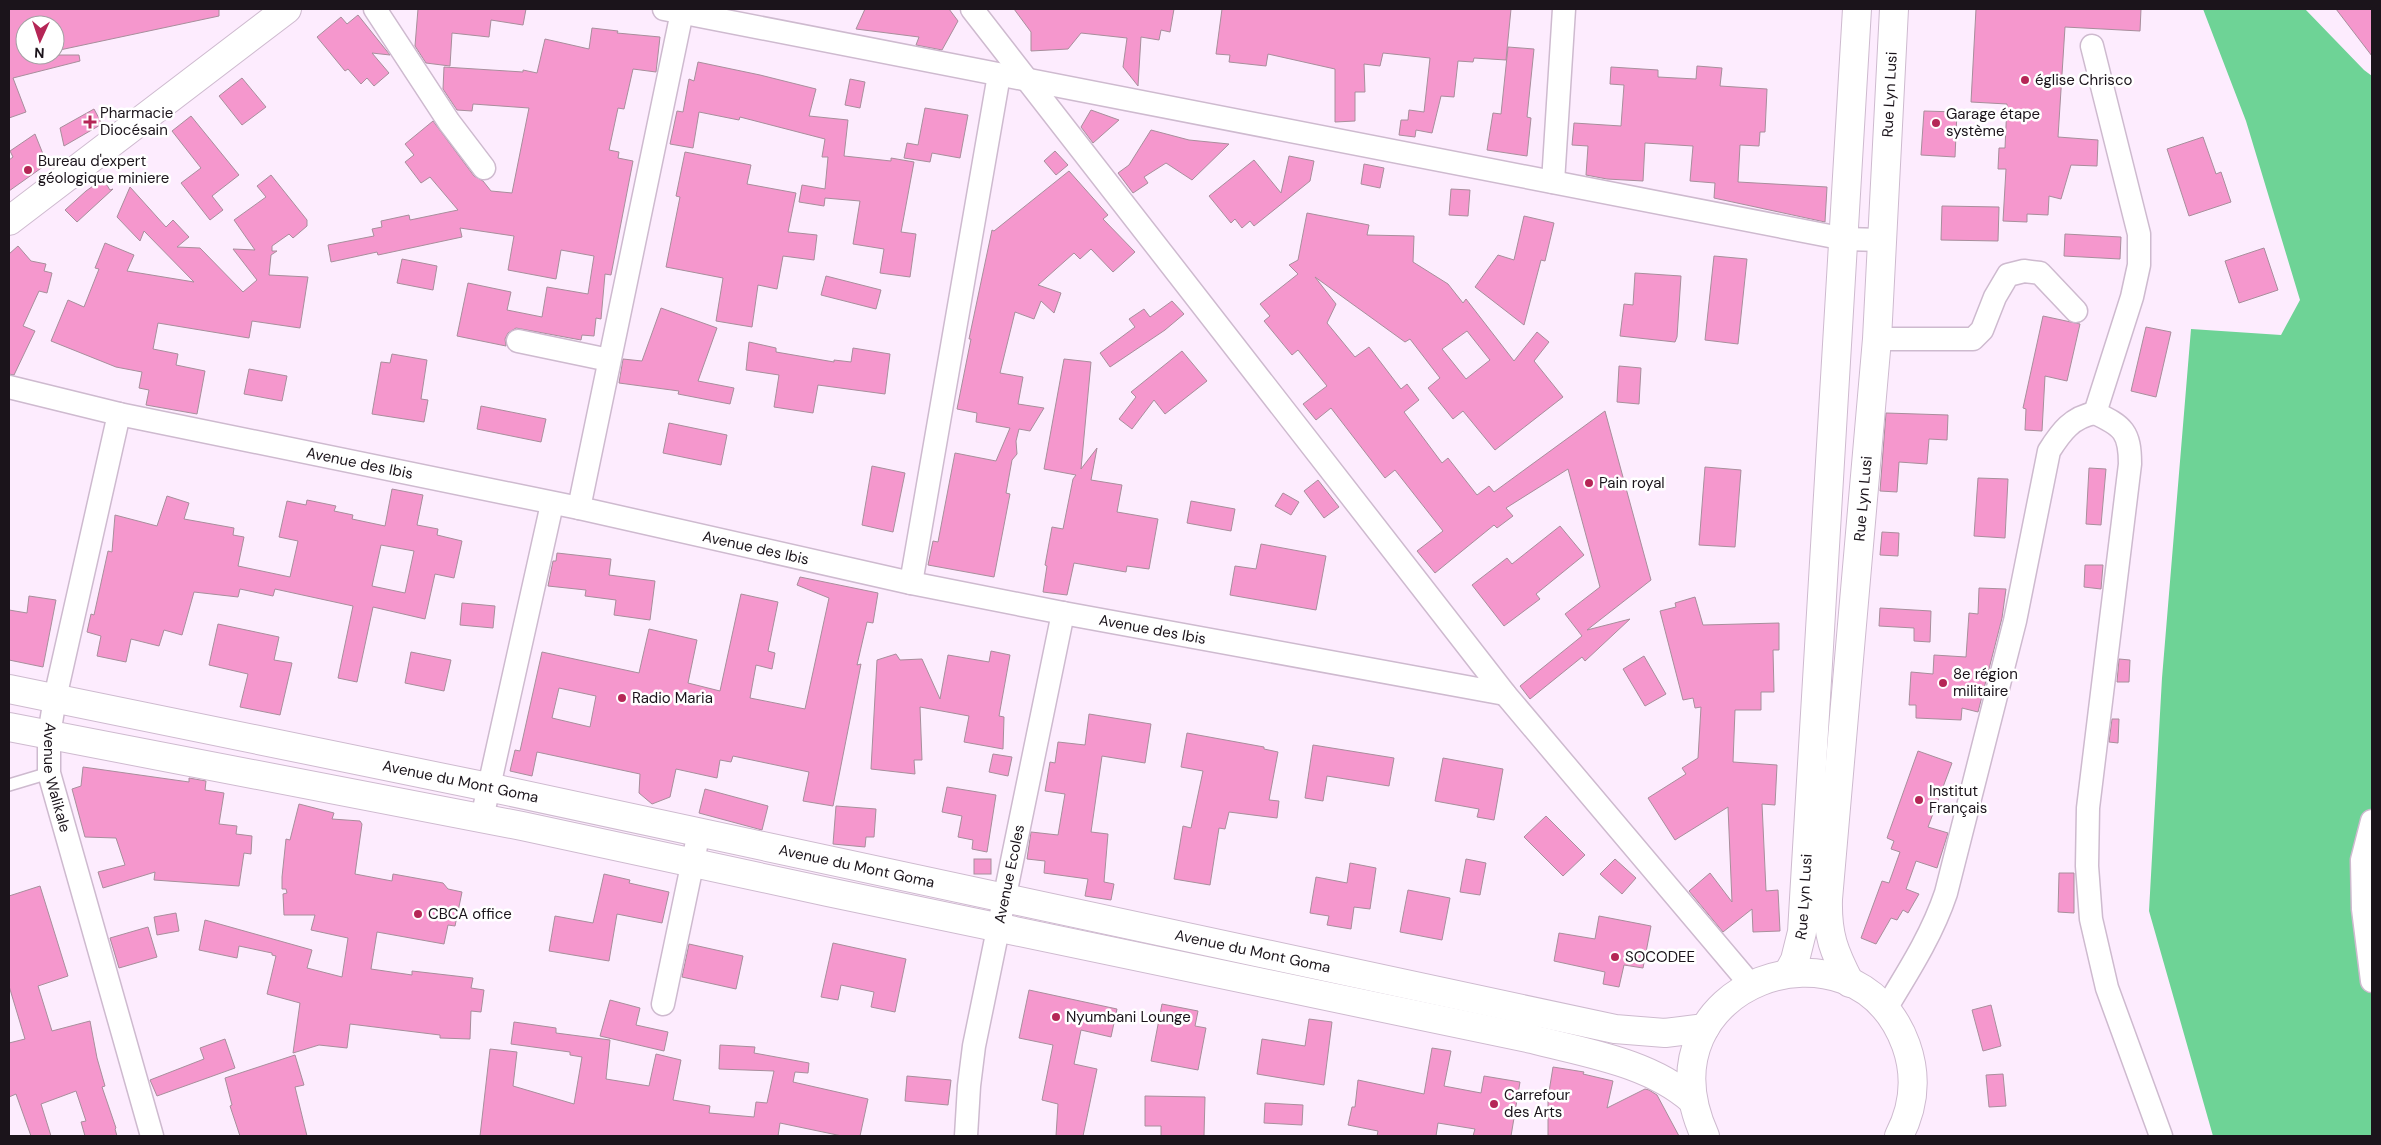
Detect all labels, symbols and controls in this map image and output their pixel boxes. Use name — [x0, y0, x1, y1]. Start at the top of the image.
north arrow — [15, 15, 65, 65]
text: N — [34, 44, 45, 62]
street label: Rue Lyn Lusi — [1877, 51, 1902, 138]
place label: église Chrisco — [2035, 70, 2132, 90]
marker: église Chrisco — [2019, 74, 2031, 86]
place label: Pharmacie Diocésain — [100, 103, 173, 140]
place label: Garage étape système — [1946, 104, 2040, 141]
marker: Pharmacie Diocésain — [84, 116, 96, 128]
marker: Garage étape système — [1930, 117, 1942, 129]
place label: Bureau d'expert géologique miniere — [38, 151, 169, 188]
marker: Bureau d'expert géologique miniere — [22, 164, 34, 176]
street label: Avenue des Ibis — [305, 443, 415, 484]
street label: Rue Lyn Lusi — [1849, 455, 1877, 542]
place label: Pain royal — [1599, 473, 1665, 493]
marker: Pain royal — [1583, 477, 1595, 489]
street label: Avenue des Ibis — [701, 526, 811, 570]
street label: Avenue des Ibis — [1097, 610, 1208, 649]
place label: 8e région militaire — [1953, 664, 2018, 701]
marker: 8e région militaire — [1937, 677, 1949, 689]
place label: Radio Maria — [632, 688, 713, 708]
marker: Radio Maria — [616, 692, 628, 704]
street label: Avenue Walikale — [39, 721, 75, 835]
street label: Avenue du Mont Goma — [381, 756, 540, 808]
place label: Institut Français — [1929, 781, 1987, 818]
marker: Institut Français — [1913, 794, 1925, 806]
street label: Avenue Ecoles — [989, 823, 1029, 925]
street label: Avenue du Mont Goma — [777, 840, 936, 893]
street label: Rue Lyn Lusi — [1790, 853, 1817, 942]
place label: CBCA office — [428, 904, 512, 924]
marker: CBCA office — [412, 908, 424, 920]
street label: Avenue du Mont Goma — [1173, 925, 1332, 978]
place label: SOCODEE — [1625, 947, 1695, 967]
marker: SOCODEE — [1609, 951, 1621, 963]
place label: Nyumbani Lounge — [1066, 1007, 1191, 1027]
marker: Nyumbani Lounge — [1050, 1011, 1062, 1023]
place label: Carrefour des Arts — [1504, 1085, 1571, 1122]
marker: Carrefour des Arts — [1488, 1098, 1500, 1110]

